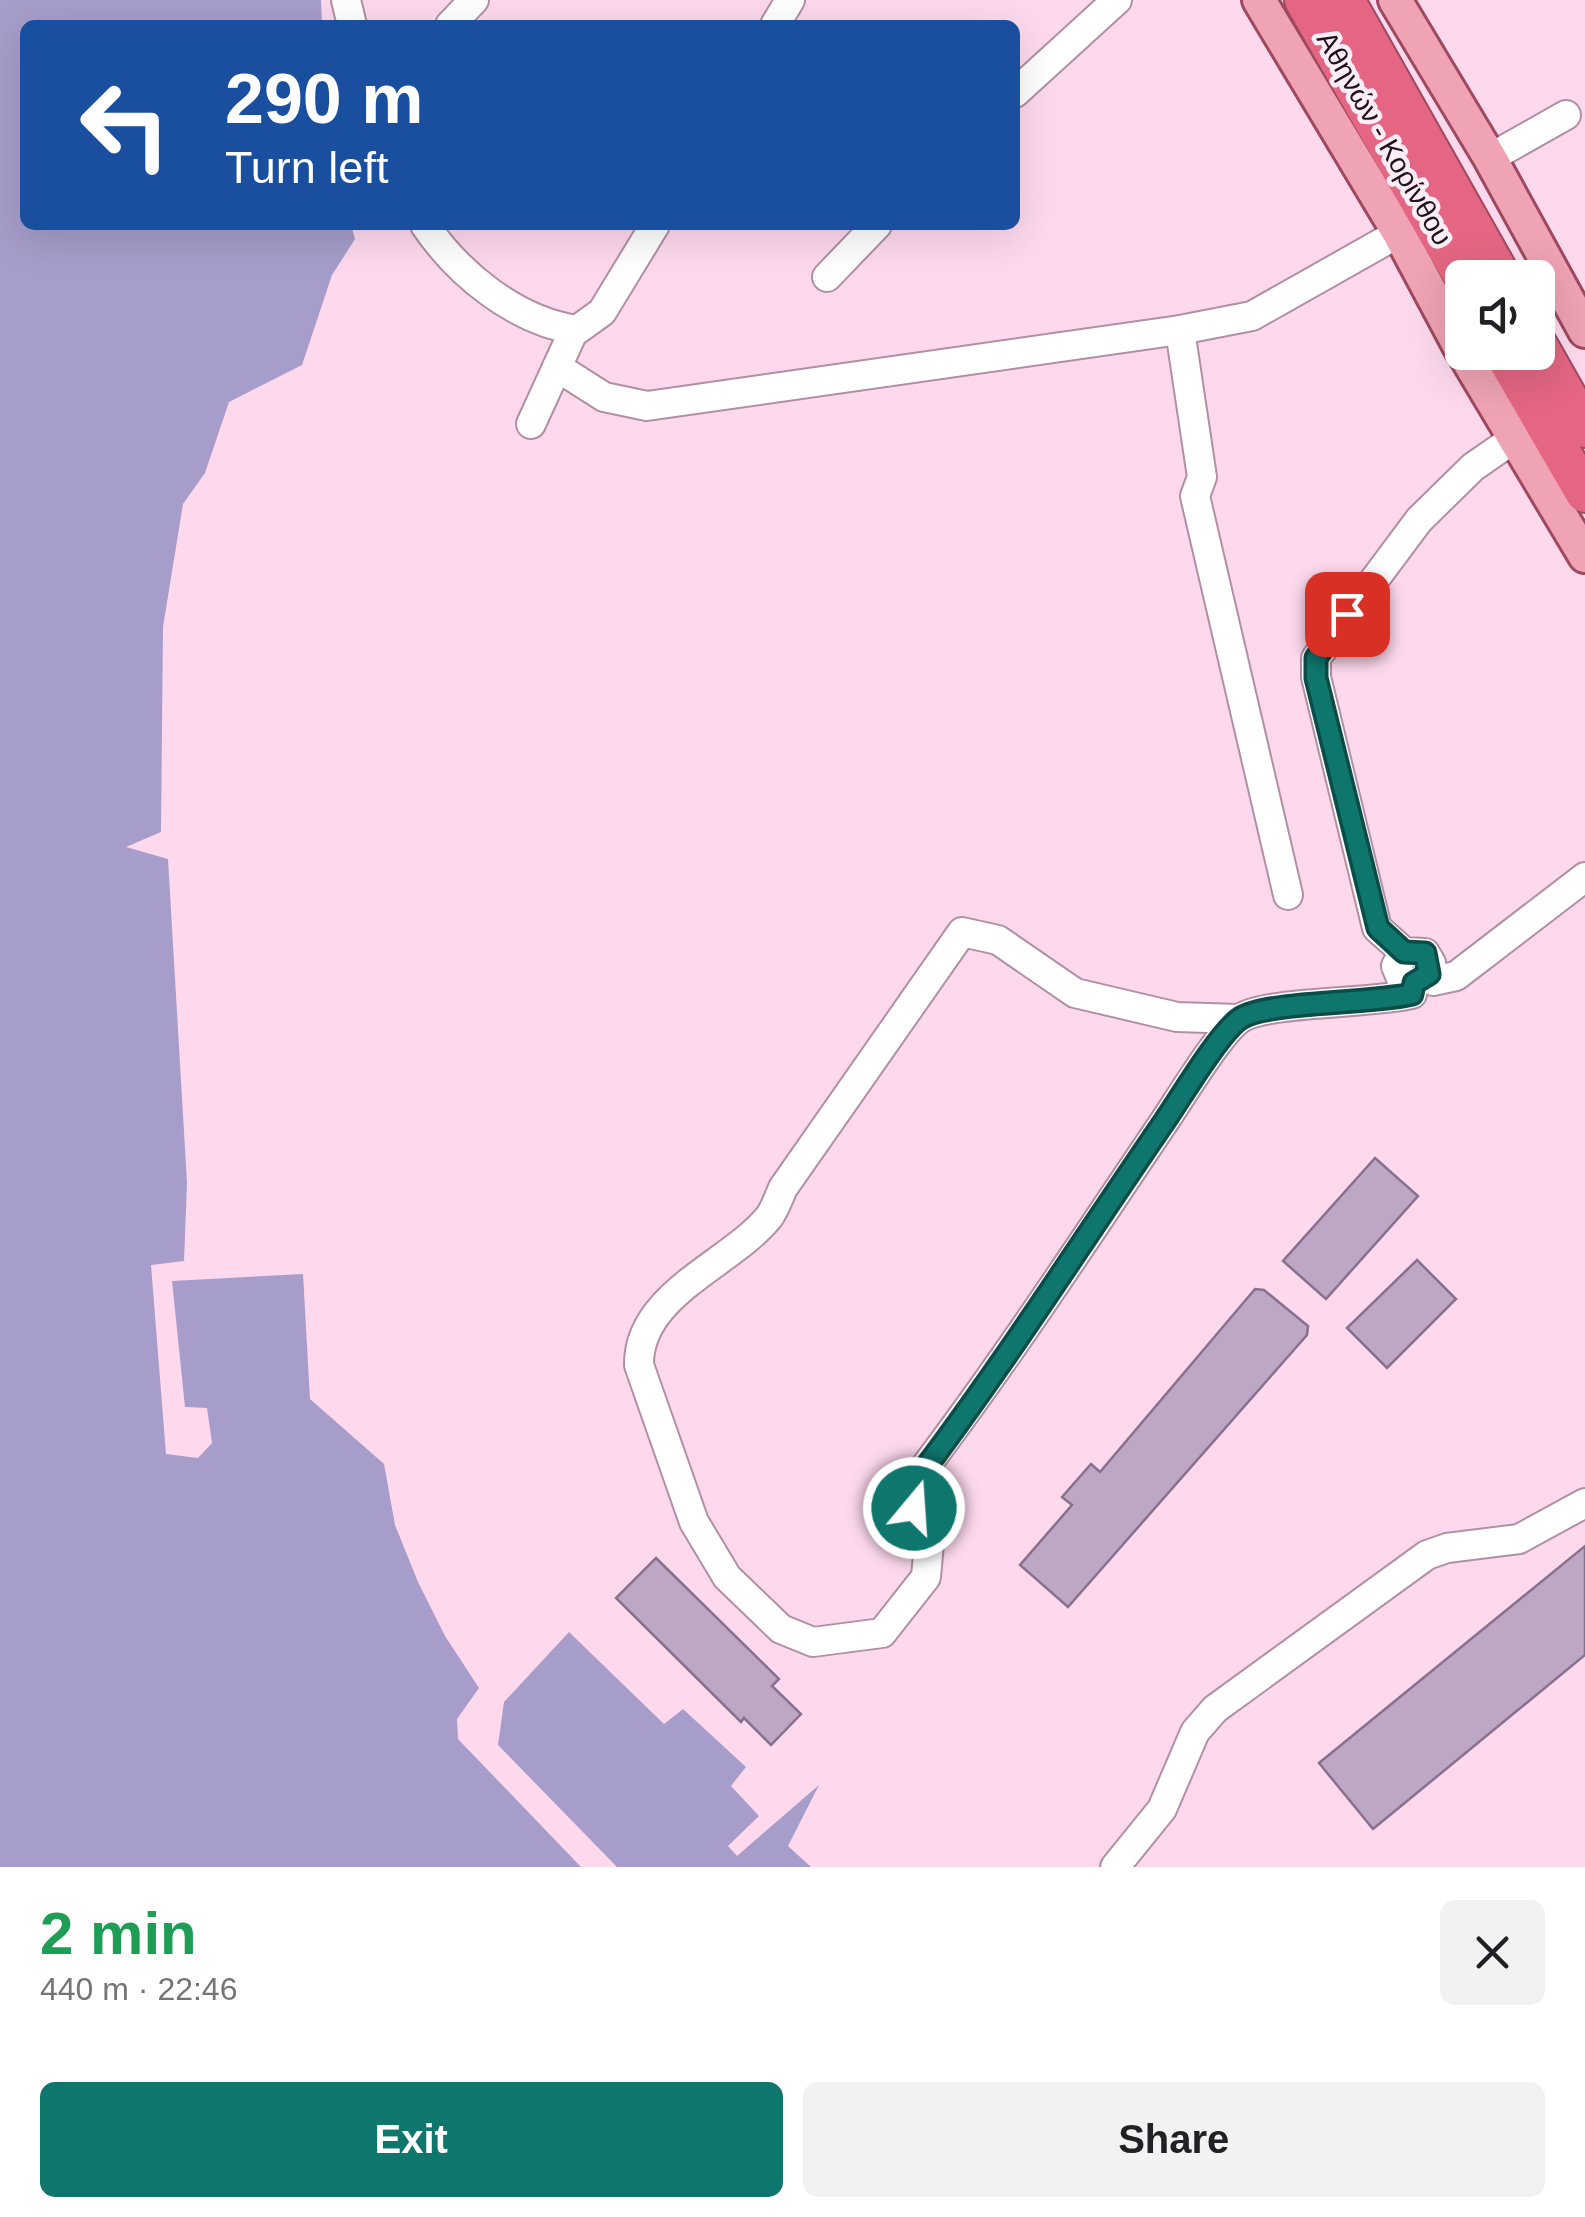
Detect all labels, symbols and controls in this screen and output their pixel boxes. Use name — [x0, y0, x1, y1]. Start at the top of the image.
street label: Αθηνών - Κορίνθου — [1311, 26, 1458, 250]
icon: left — [60, 60, 190, 190]
text: 290 m — [225, 60, 423, 138]
text: Turn left — [225, 142, 388, 193]
map controls — [1445, 260, 1555, 370]
button: sound — [1445, 260, 1555, 370]
pin — [1305, 572, 1390, 657]
icon: arrive — [1320, 587, 1375, 642]
position arrow — [862, 1456, 966, 1560]
text: 2 min — [40, 1900, 197, 1967]
button: close — [1440, 1900, 1545, 2005]
text: 440 m · 22:46 — [40, 1971, 237, 2007]
button: Exit — [40, 2082, 783, 2197]
button: Share — [803, 2082, 1545, 2197]

